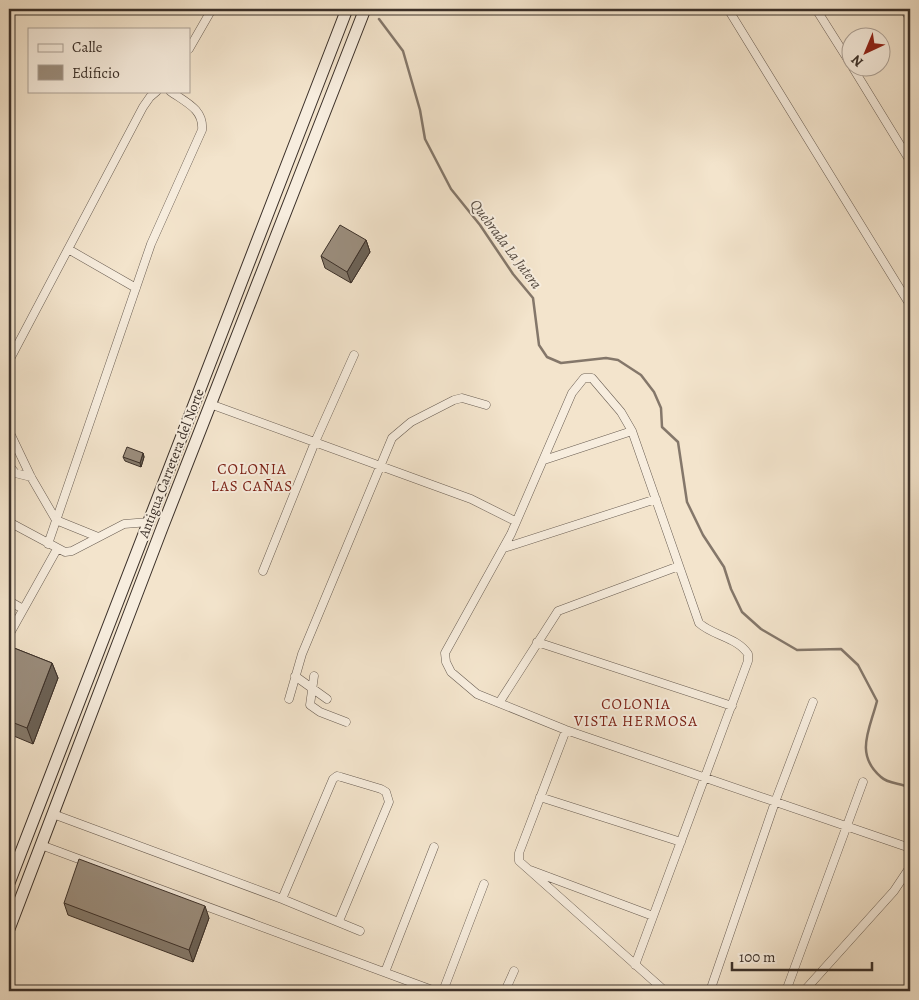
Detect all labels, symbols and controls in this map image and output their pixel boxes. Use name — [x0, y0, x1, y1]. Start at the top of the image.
legend — [28, 28, 190, 92]
north arrow — [842, 28, 892, 78]
text: Calle — [72, 37, 103, 57]
text: N — [847, 51, 868, 71]
text: Edificio — [72, 63, 120, 83]
water label: Quebrada La Jutera — [466, 195, 546, 293]
street label: Antigua Carretera del Norte — [134, 386, 209, 542]
district label: COLONIA LAS CAÑAS — [211, 459, 293, 496]
district label: COLONIA VISTA HERMOSA — [573, 694, 698, 731]
scale bar — [732, 940, 872, 972]
text: 100 m — [739, 947, 776, 967]

